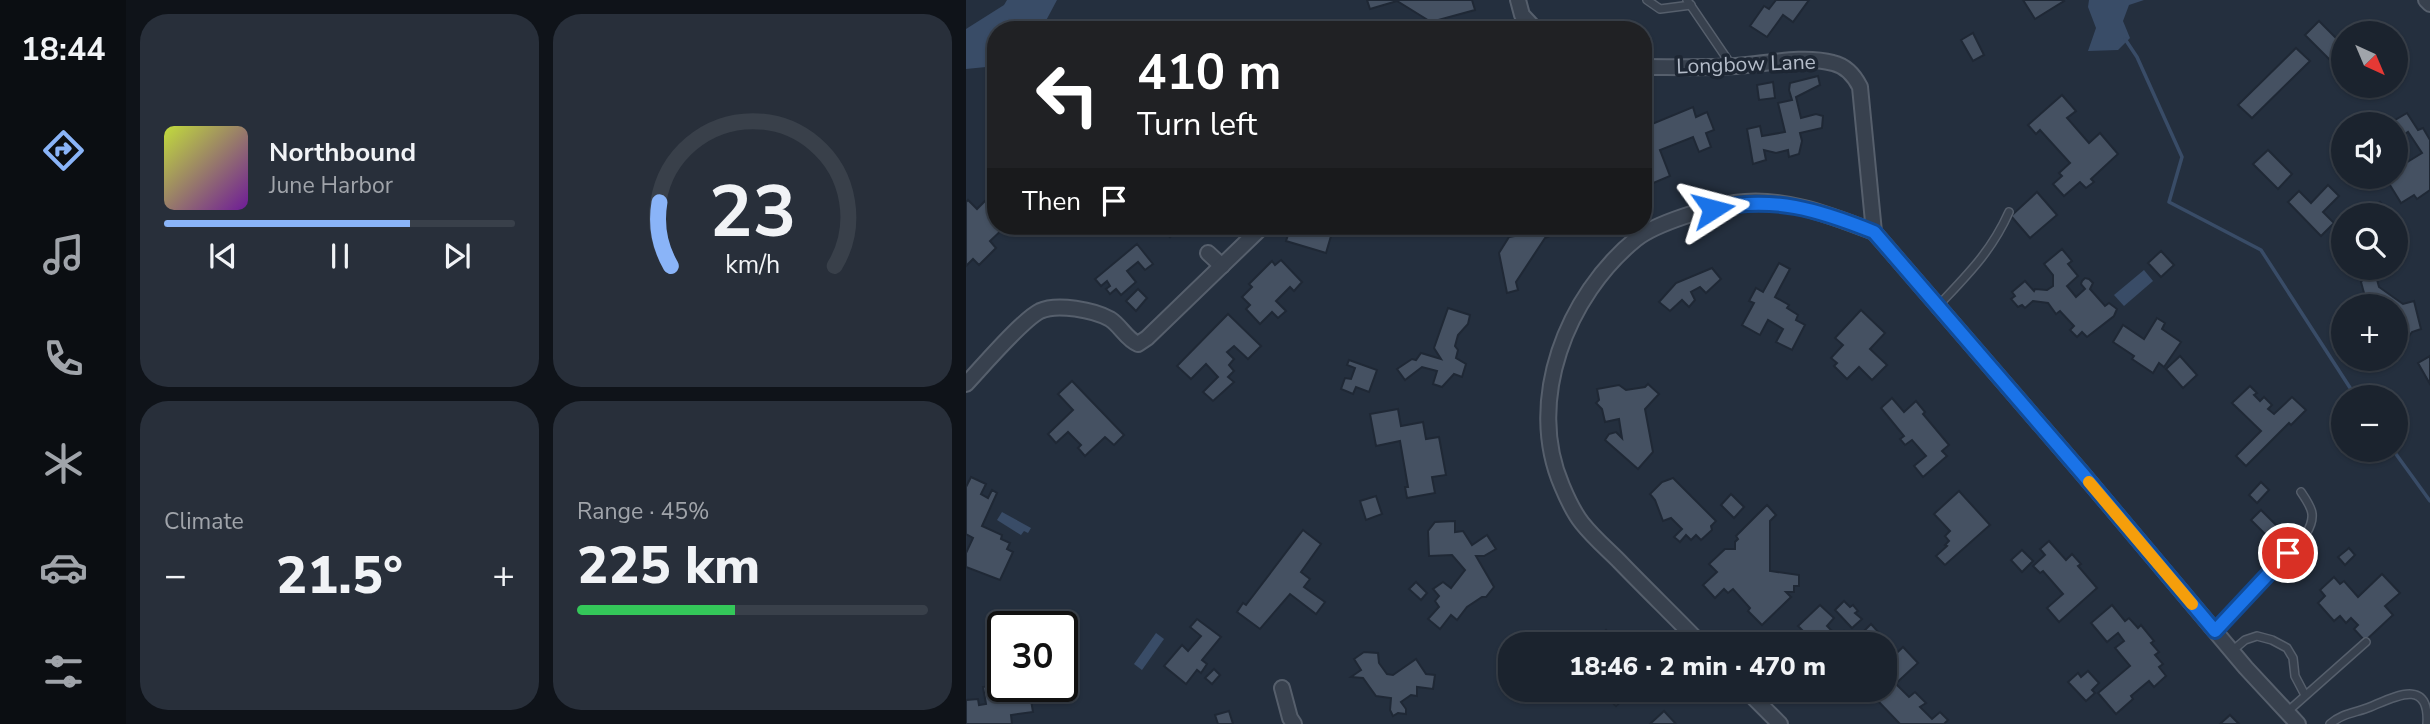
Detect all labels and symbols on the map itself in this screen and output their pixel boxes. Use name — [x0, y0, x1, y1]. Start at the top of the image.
north arrow — [2331, 21, 2408, 98]
street label: Longbow Lane — [1676, 48, 1816, 80]
position arrow — [1676, 172, 1750, 246]
pin — [2258, 523, 2318, 583]
speed limit sign: 30 — [987, 611, 1078, 702]

